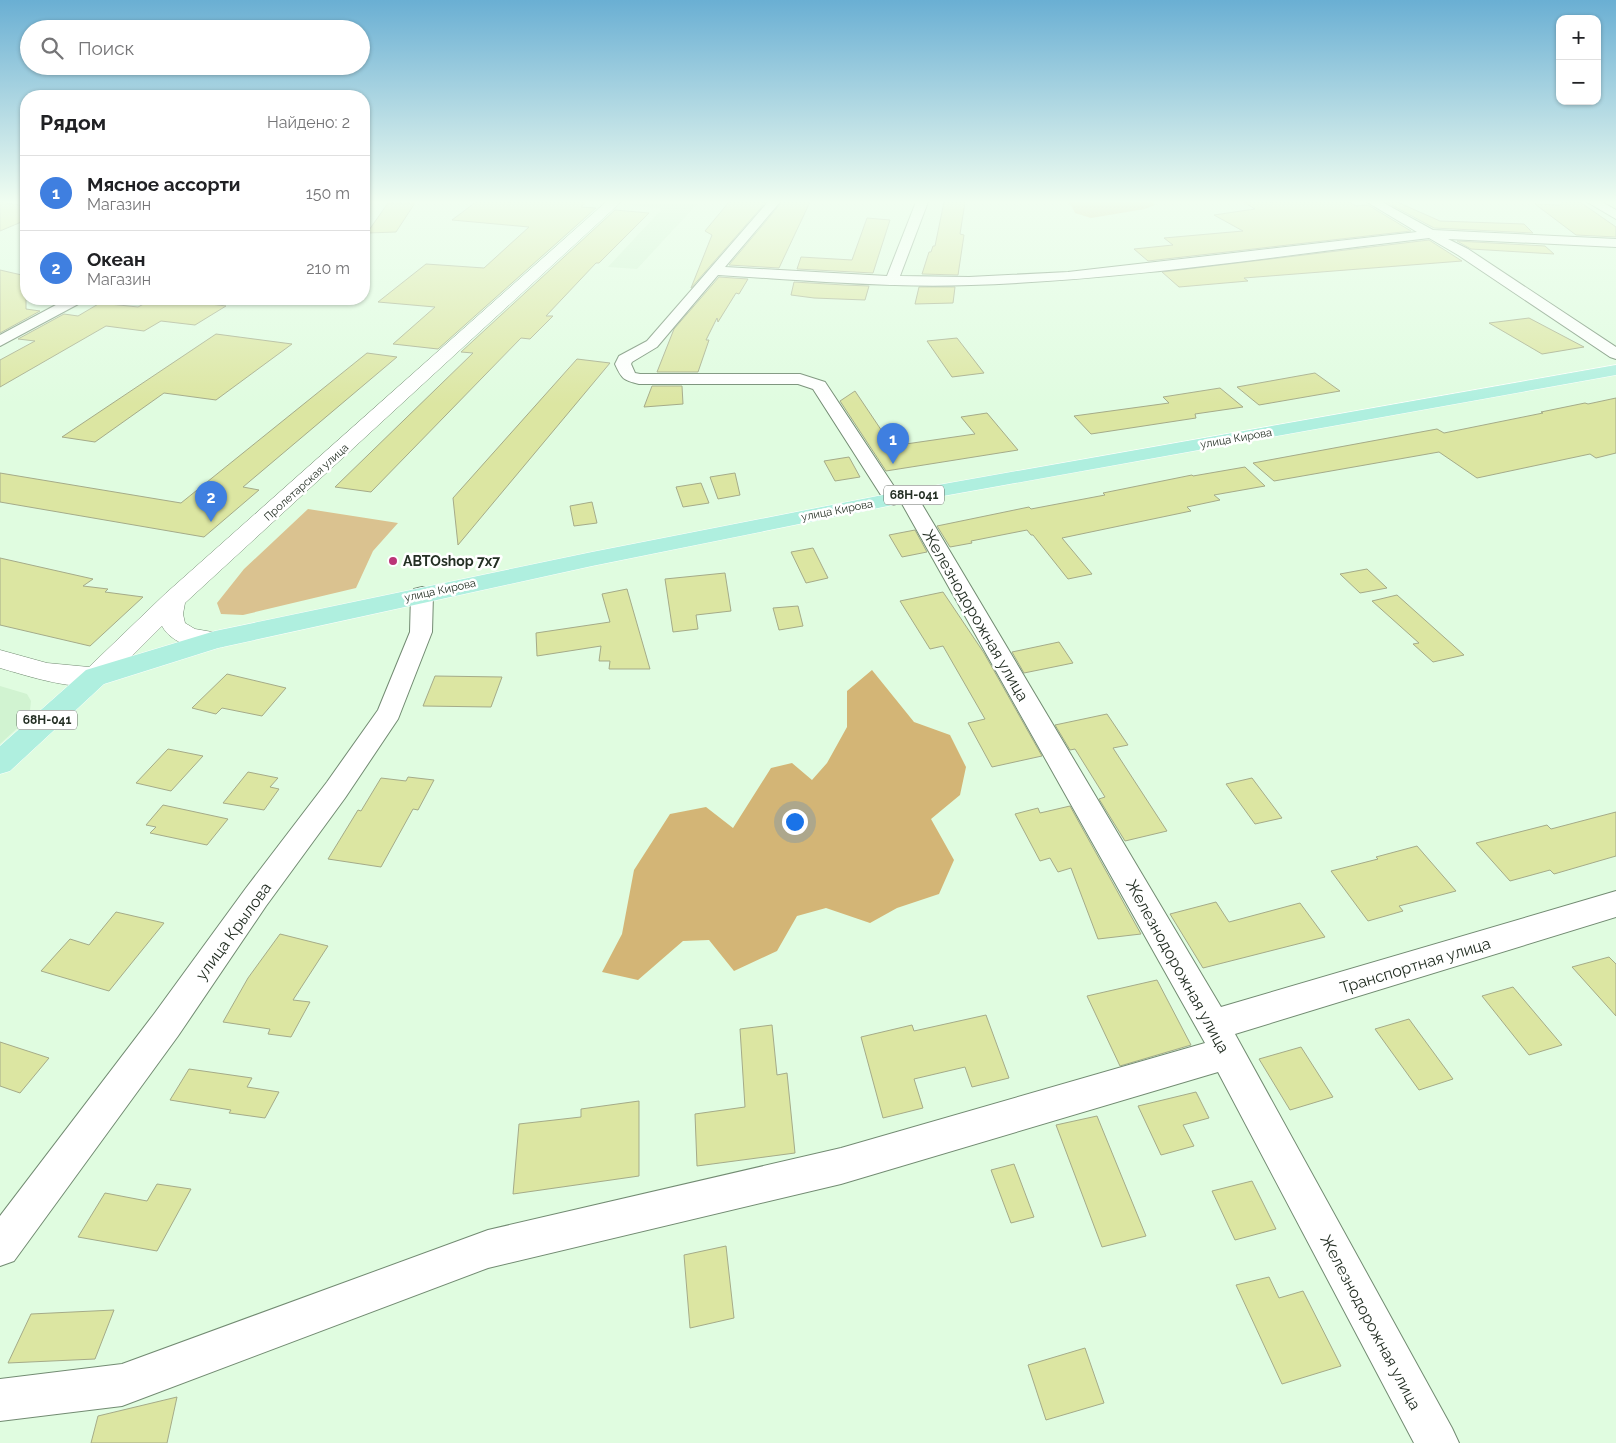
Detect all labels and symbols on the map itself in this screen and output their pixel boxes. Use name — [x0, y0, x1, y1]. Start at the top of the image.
pin: 1 — [877, 423, 909, 464]
street label: улица Кирова — [1199, 426, 1273, 451]
street label: Пролетарская улица — [262, 441, 351, 524]
pin: 2 — [195, 481, 227, 522]
road number: 68Н-041 — [884, 486, 944, 504]
street label: улица Кирова — [800, 497, 874, 524]
street label: Железнодорожная улица — [918, 526, 1033, 705]
place label: АВТОshop 7x7 — [403, 553, 500, 569]
marker: АВТОshop 7x7 — [387, 555, 399, 567]
street label: улица Кирова — [403, 577, 477, 604]
road number: 68Н-041 — [17, 710, 77, 730]
your location — [782, 809, 808, 835]
street label: Железнодорожная улица — [1122, 876, 1233, 1056]
street label: улица Крылова — [192, 879, 275, 984]
street label: Транспортная улица — [1338, 934, 1493, 997]
street label: Железнодорожная улица — [1316, 1232, 1425, 1413]

